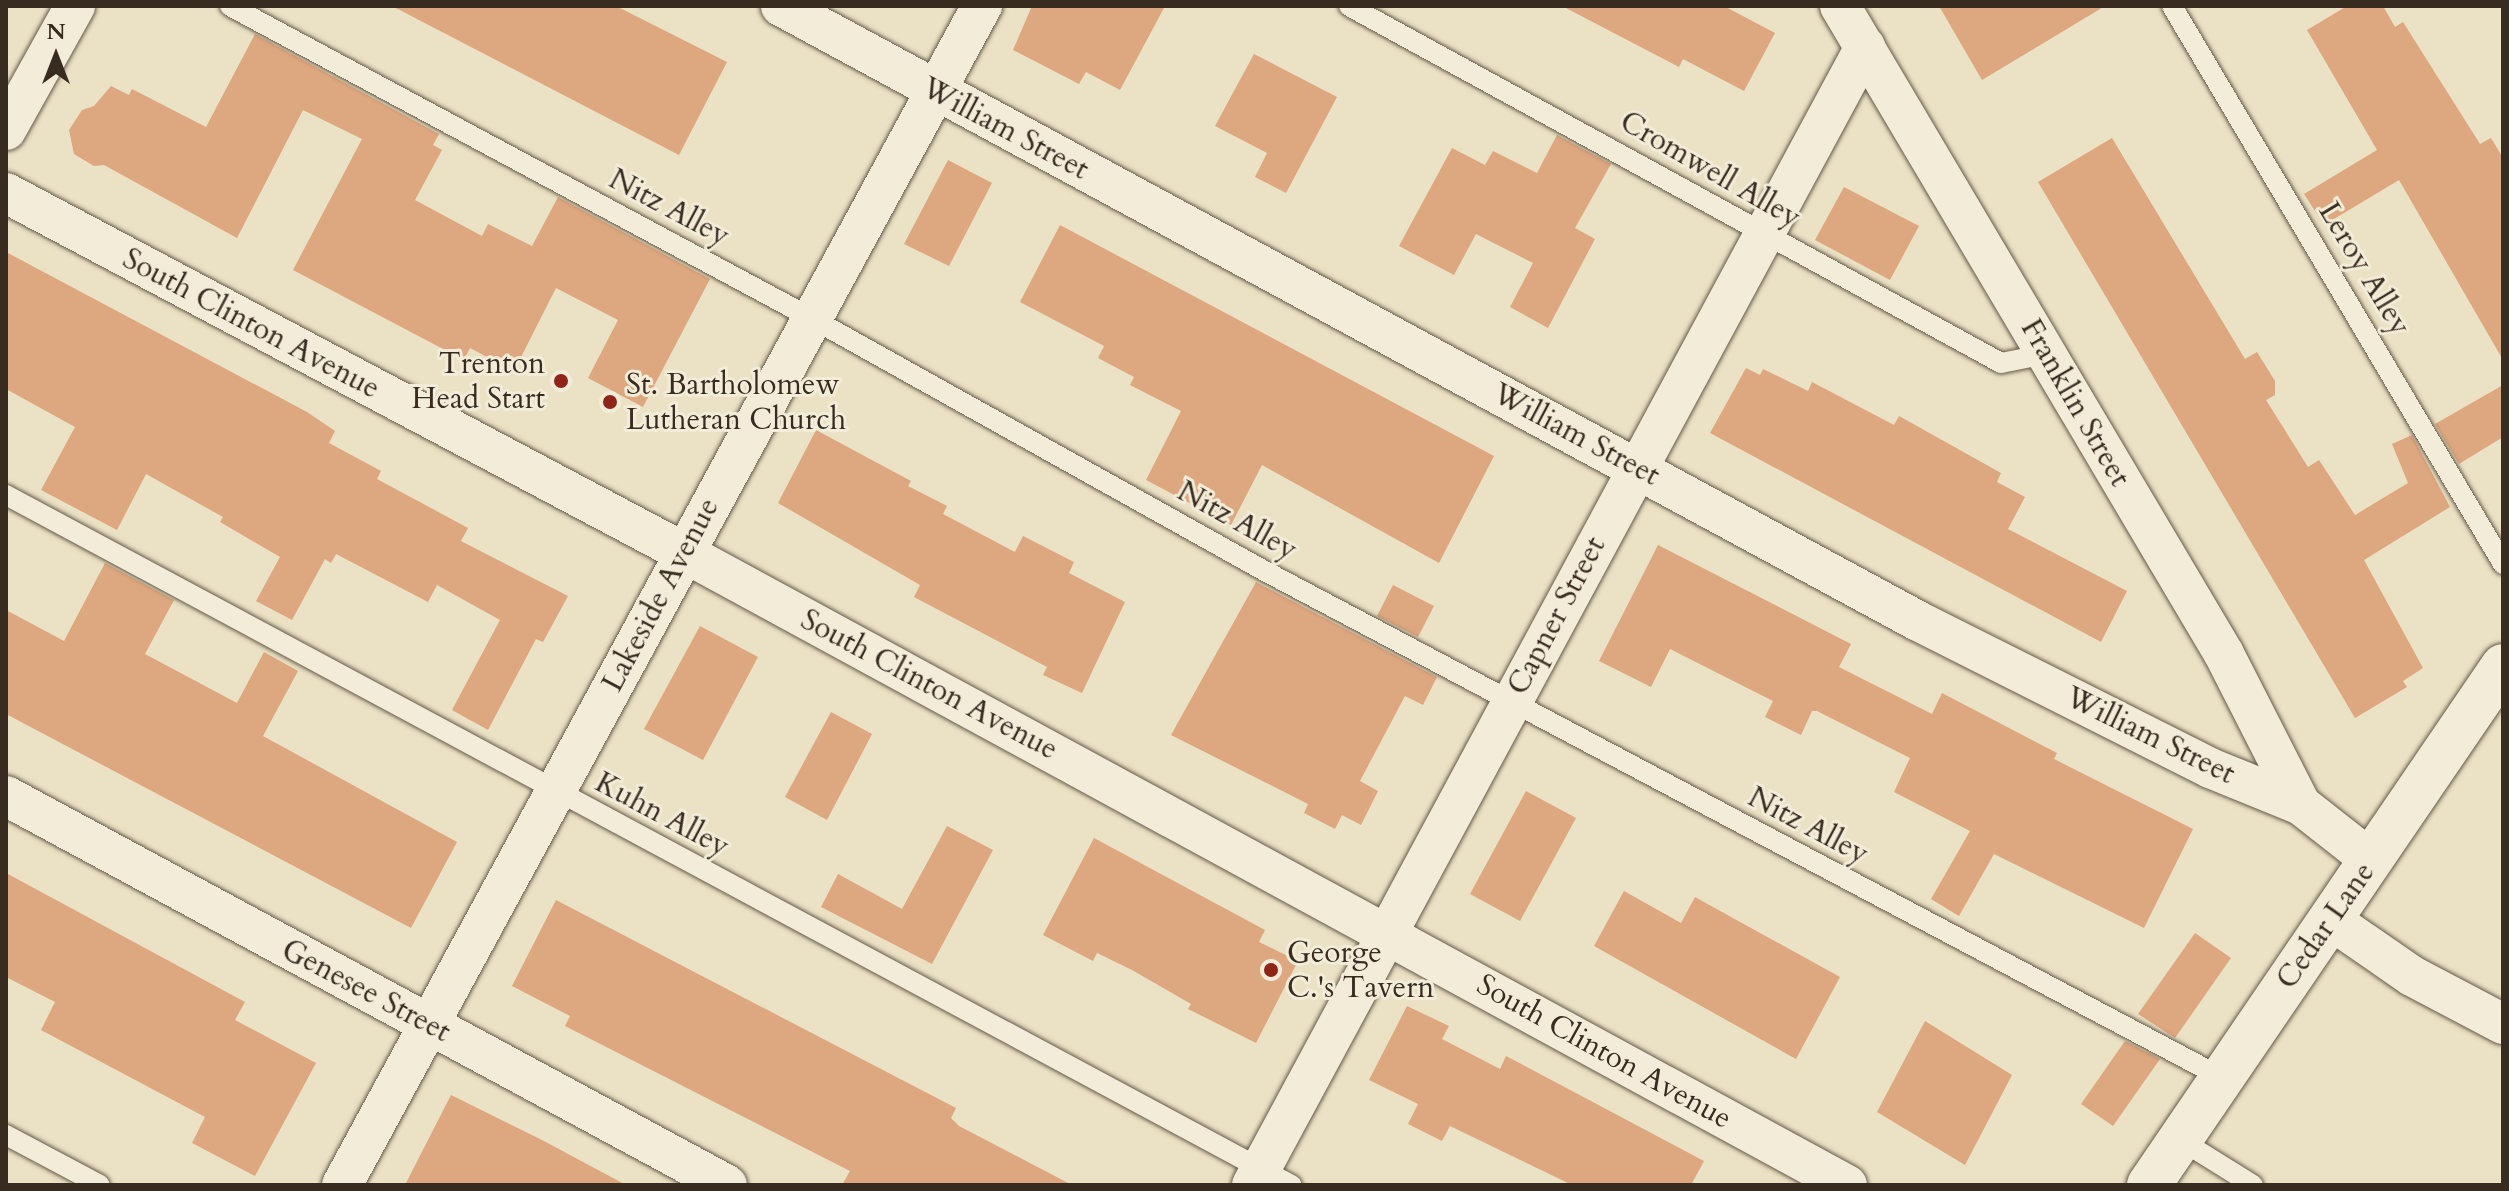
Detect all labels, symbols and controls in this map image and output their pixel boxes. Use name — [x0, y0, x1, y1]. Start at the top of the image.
north arrow — [16, 16, 96, 96]
text: N — [46, 17, 66, 47]
street label: William Street — [915, 70, 1095, 188]
street label: Cromwell Alley — [1613, 104, 1807, 236]
street label: Nitz Alley — [603, 161, 735, 255]
street label: Leroy Alley — [2310, 196, 2418, 342]
street label: South Clinton Avenue — [116, 241, 386, 407]
street label: Franklin Street — [2013, 313, 2137, 493]
place label: Trenton Head Start — [411, 346, 545, 416]
place label: St. Bartholomew Lutheran Church — [626, 367, 846, 438]
marker: Trenton Head Start — [552, 372, 570, 390]
street label: William Street — [1486, 376, 1666, 494]
marker: St. Bartholomew Lutheran Church — [601, 393, 619, 411]
street label: Nitz Alley — [1171, 473, 1303, 569]
street label: Lakeside Avenue — [595, 492, 727, 698]
street label: Capner Street — [1500, 531, 1614, 701]
street label: South Clinton Avenue — [794, 602, 1064, 768]
street label: William Street — [2059, 680, 2241, 792]
street label: Kuhn Alley — [589, 765, 735, 865]
street label: Nitz Alley — [1742, 779, 1874, 873]
street label: Cedar Lane — [2269, 856, 2383, 996]
street label: Genesee Street — [276, 932, 456, 1050]
place label: George C.'s Tavern — [1287, 935, 1434, 1006]
marker: George C.'s Tavern — [1262, 961, 1280, 979]
street label: South Clinton Avenue — [1470, 967, 1738, 1137]

